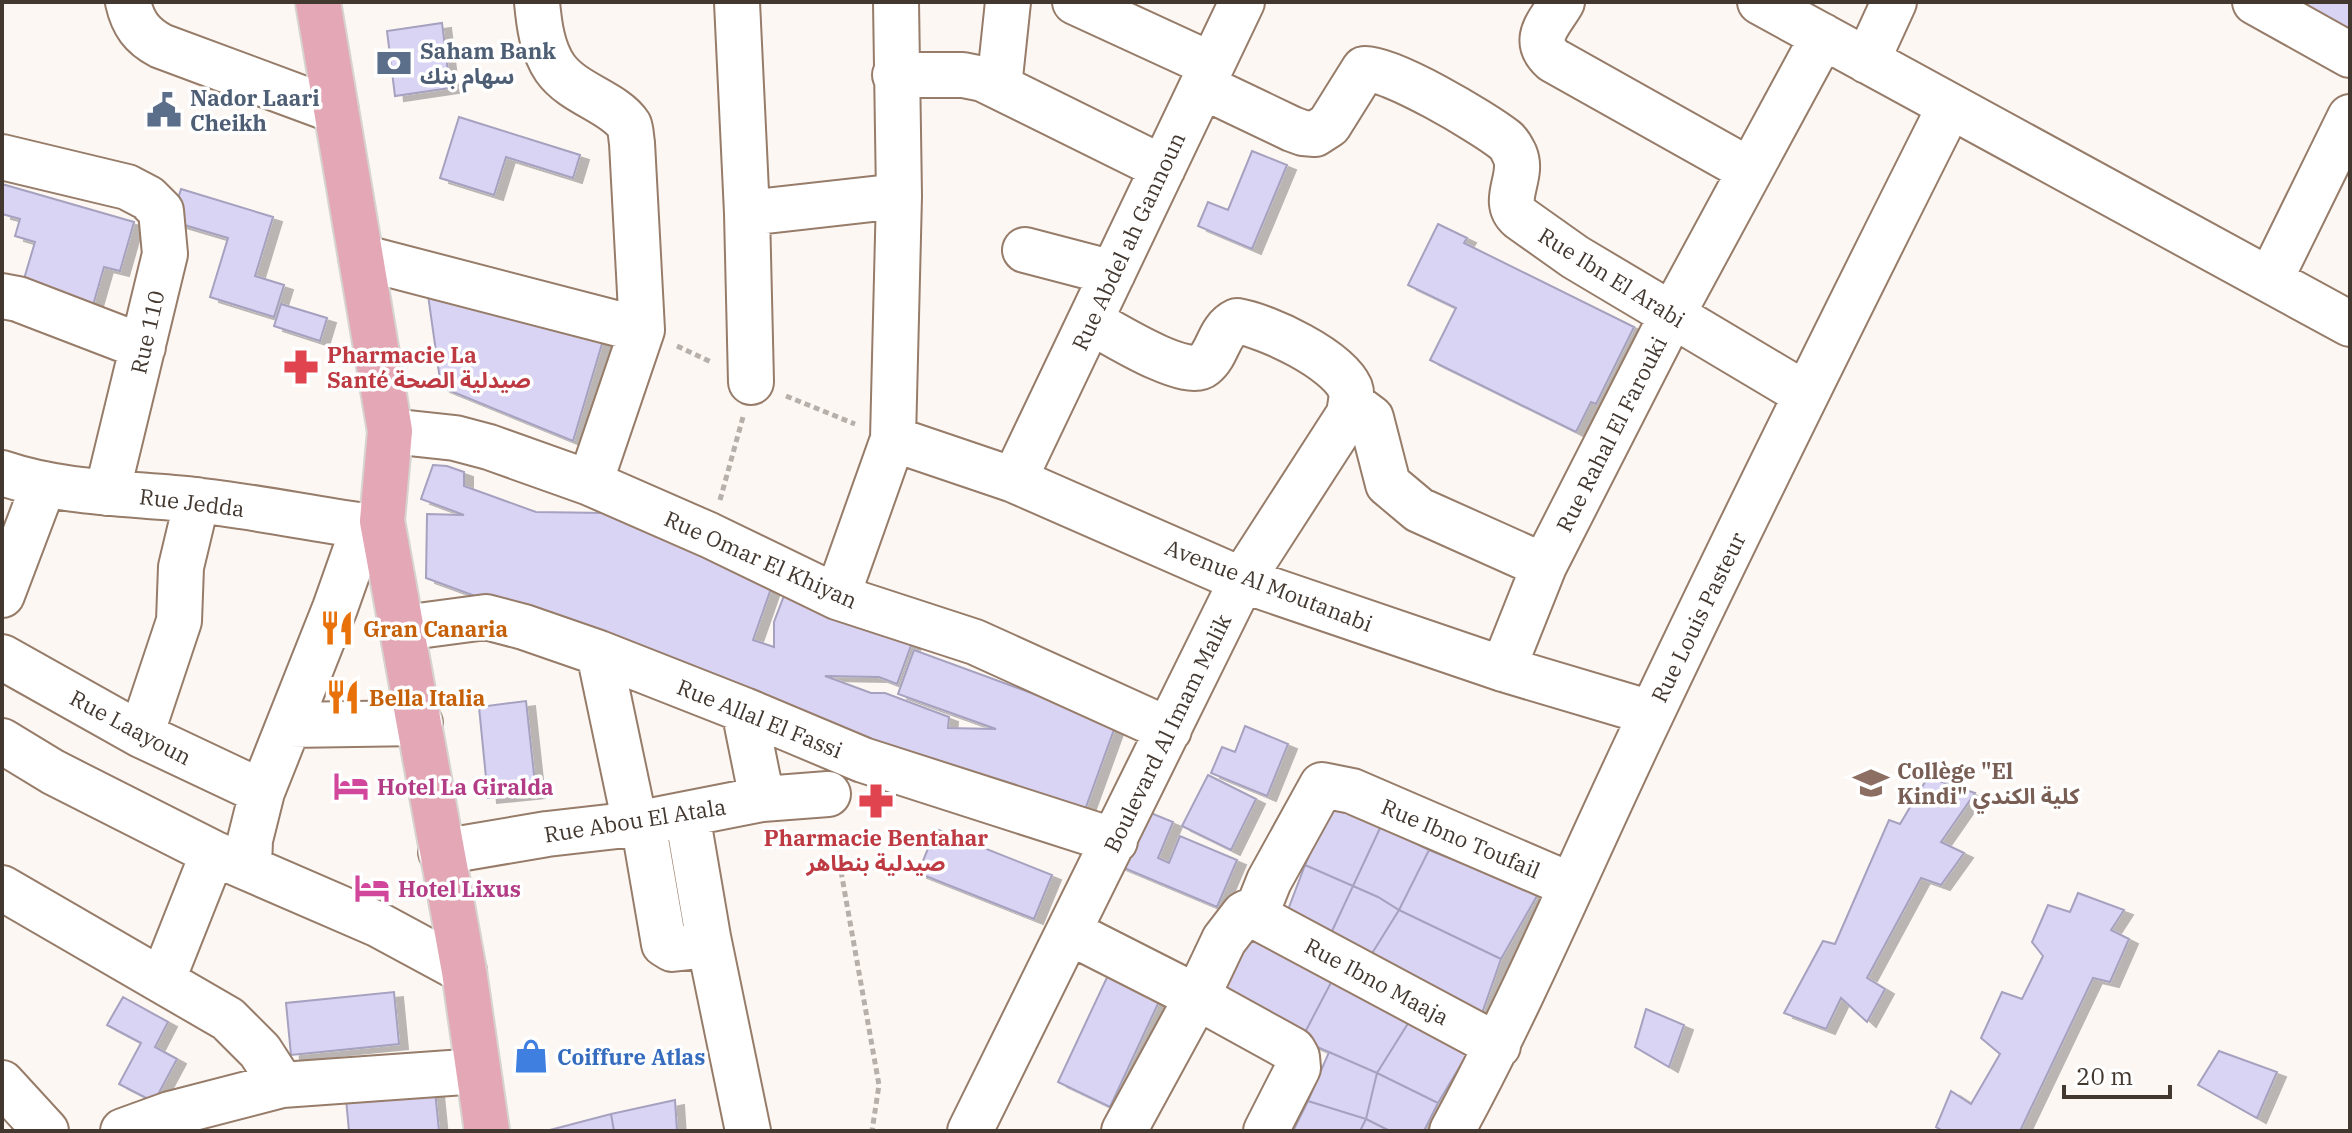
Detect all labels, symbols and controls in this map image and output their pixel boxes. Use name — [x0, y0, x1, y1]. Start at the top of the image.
place label: Saham Bank سهام بنك — [420, 36, 556, 93]
bank icon: Saham Bank سهام بنك — [375, 44, 413, 82]
place label: Nador Laari Cheikh — [190, 83, 320, 137]
public building icon: Nador Laari Cheikh — [145, 91, 183, 129]
street label: Rue Abdel ah Gannoun — [1065, 127, 1191, 355]
street label: Rue Ibn El Arabi — [1533, 220, 1691, 334]
street label: Rue 110 — [123, 287, 171, 377]
street label: Rue Rahal El Farouki — [1549, 331, 1673, 537]
place label: Pharmacie La Santé صيدلية الصحة — [327, 340, 531, 394]
pharmacy icon: Pharmacie La Santé صيدلية الصحة — [282, 348, 320, 386]
street label: Rue Jedda — [138, 481, 246, 523]
street label: Rue Omar El Khiyan — [660, 503, 862, 615]
street label: Rue Louis Pasteur — [1644, 527, 1752, 707]
street label: Avenue Al Moutanabi — [1161, 532, 1377, 638]
restaurant icon: Gran Canaria — [318, 609, 356, 647]
street label: Boulevard Al Imam Malik — [1097, 609, 1237, 857]
place label: Gran Canaria — [363, 614, 508, 643]
street label: Rue Allal El Fassi — [673, 672, 847, 764]
restaurant icon: Bella Italia — [324, 678, 362, 716]
street label: Rue Laayoun — [65, 683, 197, 771]
place label: Bella Italia — [369, 683, 485, 712]
place label: Collège "El Kindi" كلية الكندي — [1897, 756, 2080, 814]
school or university icon: Collège "El Kindi" كلية الكندي — [1852, 764, 1890, 802]
hotel icon: Hotel La Giralda — [332, 767, 370, 805]
place label: Hotel La Giralda — [377, 772, 554, 801]
pharmacy icon: Pharmacie Bentahar صيدلية بنطاهر — [857, 782, 895, 820]
street label: Rue Abou El Atala — [542, 791, 728, 849]
street label: Rue Ibno Toufail — [1377, 791, 1545, 885]
place label: Pharmacie Bentahar صيدلية بنطاهر — [764, 823, 988, 877]
hotel icon: Hotel Lixus — [353, 869, 391, 907]
place label: Hotel Lixus — [398, 874, 521, 903]
street label: Rue Ibno Maaja — [1300, 931, 1454, 1031]
shop icon: Coiffure Atlas — [512, 1037, 550, 1075]
place label: Coiffure Atlas — [557, 1042, 705, 1071]
scale bar — [2064, 1049, 2170, 1099]
text: 20 m — [2076, 1060, 2133, 1092]

